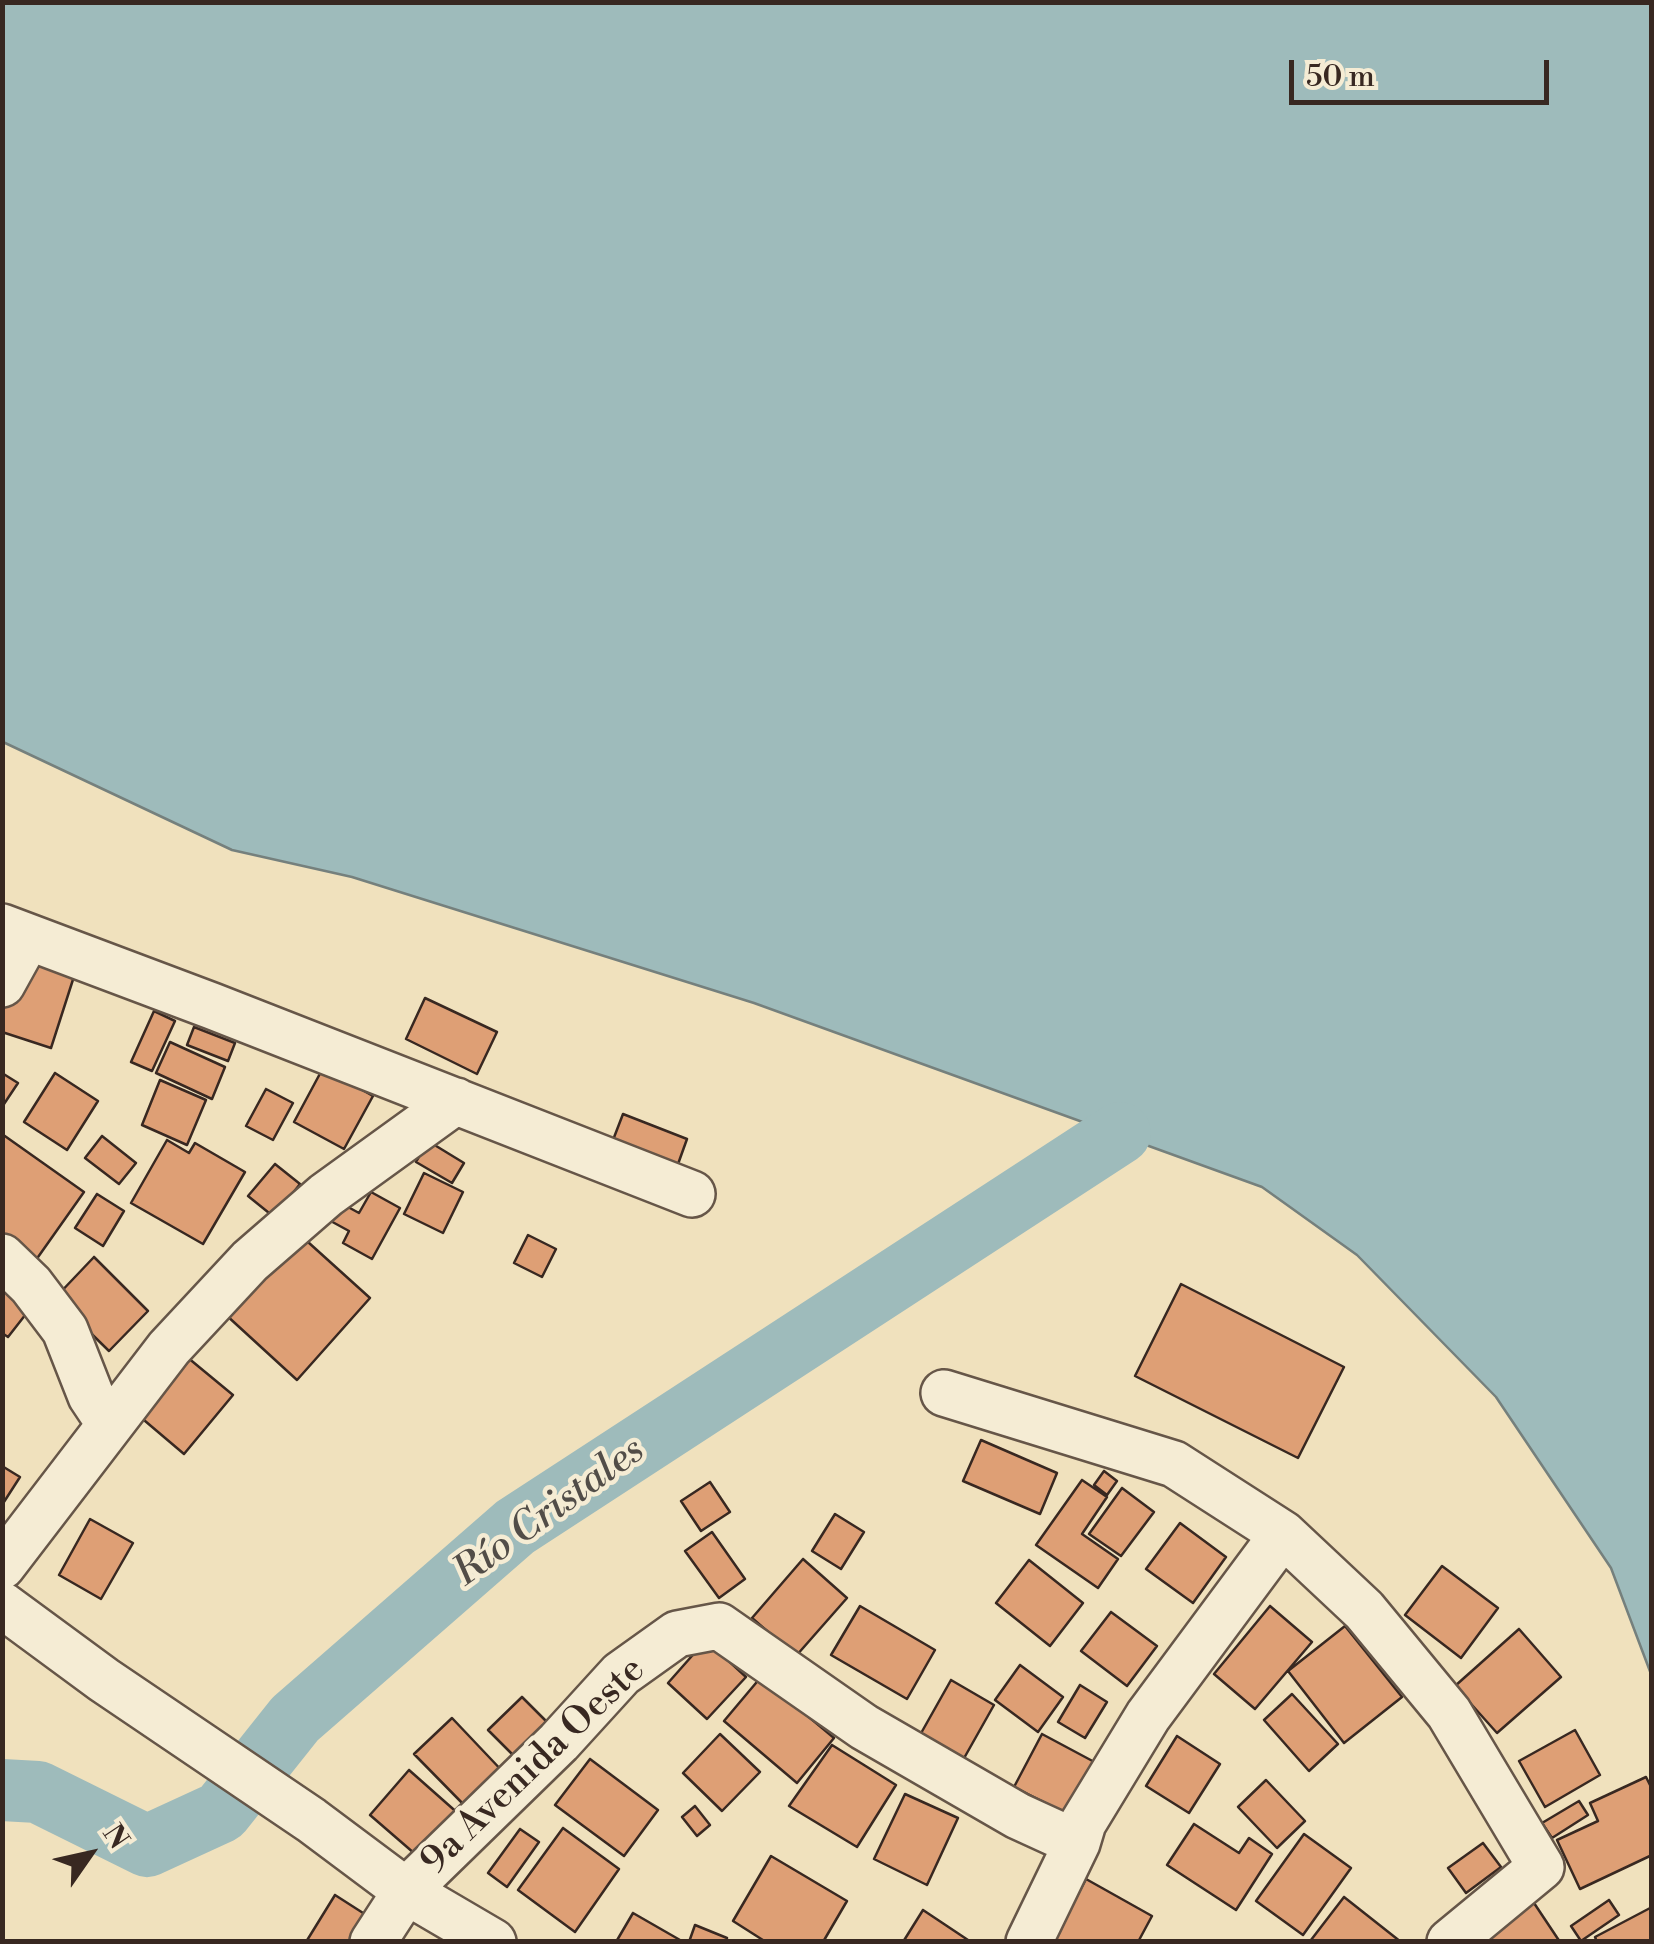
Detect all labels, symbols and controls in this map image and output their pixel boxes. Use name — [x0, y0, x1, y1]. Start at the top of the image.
scale bar — [1294, 40, 1554, 102]
text: 50 m — [1306, 58, 1375, 96]
water label: Río Cristales — [445, 1428, 655, 1598]
street label: 9a Avenida Oeste — [412, 1649, 656, 1885]
north arrow — [40, 1804, 140, 1904]
text: N — [95, 1818, 136, 1856]

